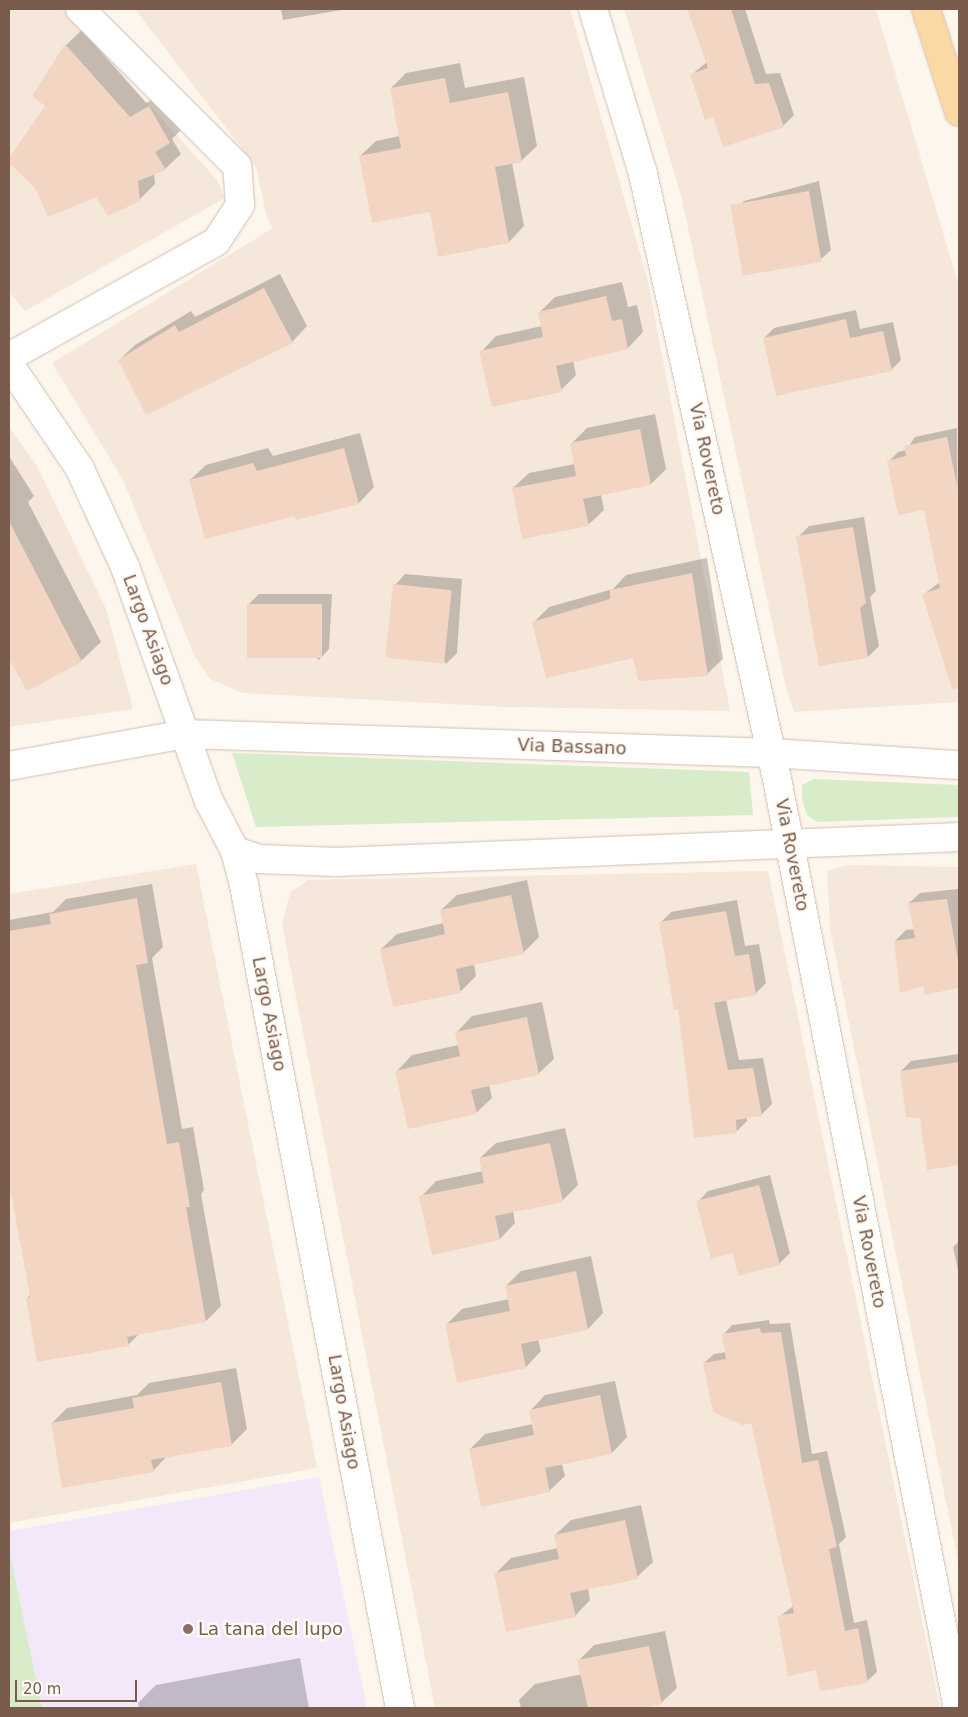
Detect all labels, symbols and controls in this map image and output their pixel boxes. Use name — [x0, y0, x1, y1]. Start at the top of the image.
street label: Via Rovereto — [685, 401, 729, 517]
street label: Largo Asiago — [118, 572, 178, 688]
street label: Via Bassano — [517, 734, 627, 760]
street label: Via Rovereto — [770, 797, 814, 913]
street label: Largo Asiago — [247, 955, 291, 1073]
street label: Via Rovereto — [847, 1194, 891, 1310]
street label: Largo Asiago — [323, 1353, 365, 1471]
place label: La tana del lupo — [198, 1618, 343, 1640]
marker: La tana del lupo — [182, 1623, 194, 1635]
scale bar — [18, 1670, 140, 1702]
text: 20 m — [23, 1680, 61, 1698]

